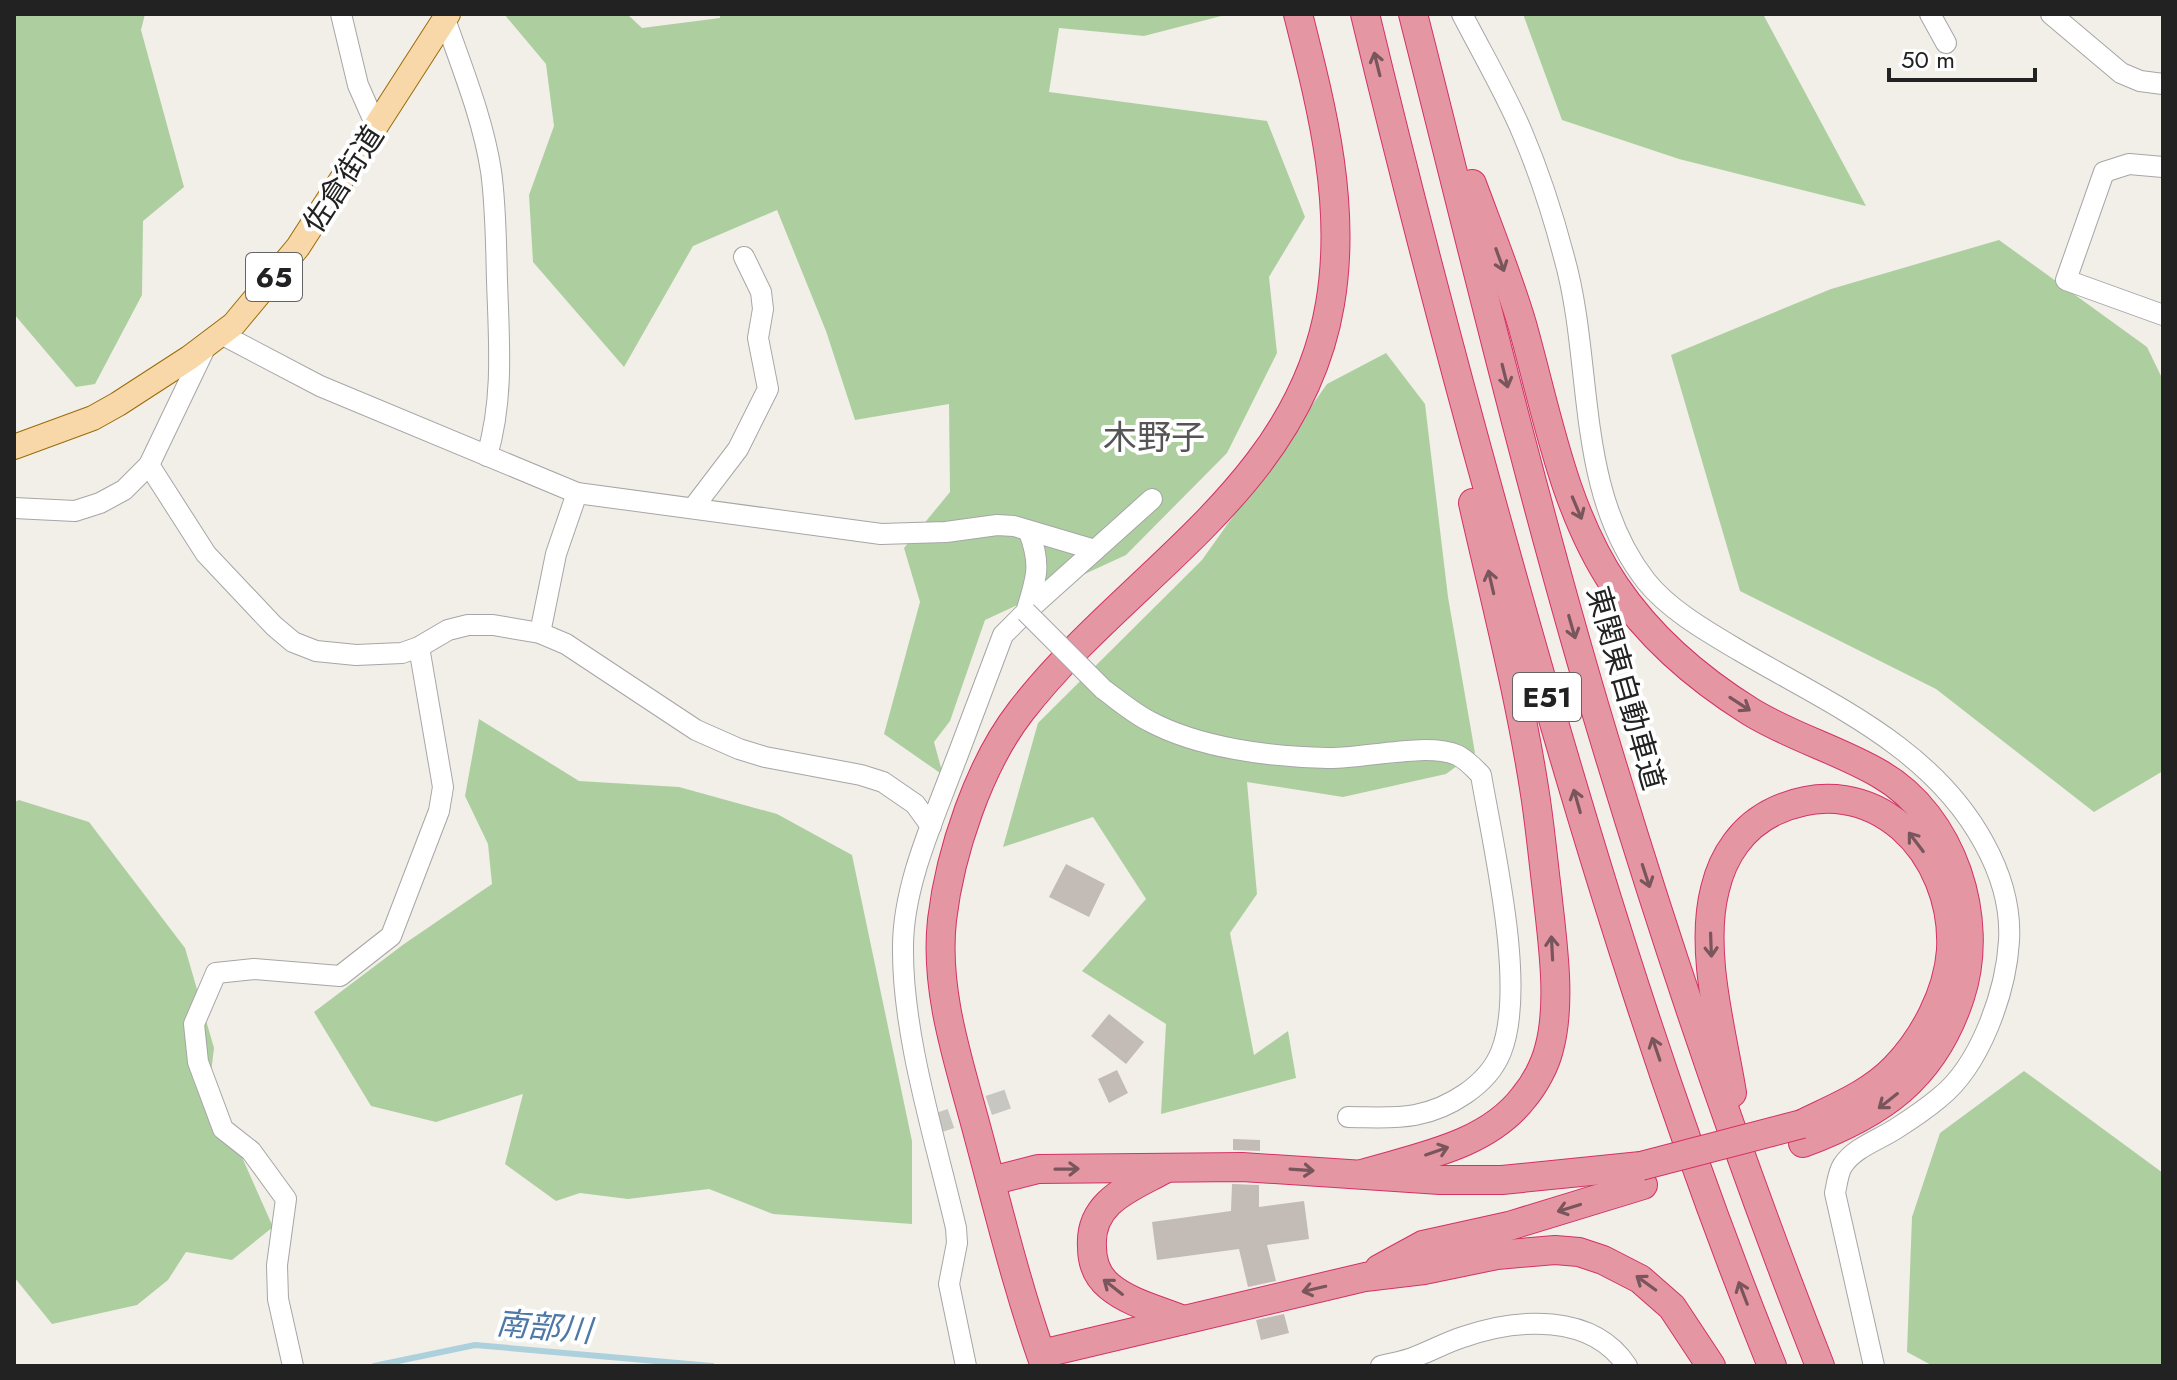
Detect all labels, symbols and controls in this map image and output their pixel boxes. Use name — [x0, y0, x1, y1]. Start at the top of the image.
scale bar — [1889, 32, 2035, 82]
text: 50 m — [1901, 42, 1955, 77]
one-way arrow — [1369, 51, 1384, 77]
street label: 佐倉街道 — [292, 117, 394, 241]
one-way arrow — [1494, 247, 1508, 272]
road number: 65 — [246, 253, 302, 301]
one-way arrow — [1498, 362, 1513, 388]
district label: 木野子 — [1103, 413, 1205, 462]
one-way arrow — [1570, 495, 1585, 520]
one-way arrow — [1483, 570, 1498, 595]
street label: 東関東自動車道 — [1576, 581, 1676, 795]
one-way arrow — [1565, 613, 1580, 639]
road number: E51 — [1513, 673, 1581, 721]
one-way arrow — [1728, 696, 1750, 713]
one-way arrow — [1569, 788, 1584, 814]
one-way arrow — [1908, 832, 1925, 853]
one-way arrow — [1640, 863, 1654, 888]
one-way arrow — [1703, 931, 1718, 958]
one-way arrow — [1545, 935, 1560, 962]
one-way arrow — [1647, 1036, 1662, 1061]
one-way arrow — [1878, 1093, 1899, 1110]
one-way arrow — [1424, 1143, 1449, 1158]
one-way arrow — [1053, 1161, 1080, 1177]
one-way arrow — [1288, 1163, 1315, 1178]
one-way arrow — [1556, 1201, 1582, 1216]
one-way arrow — [1636, 1275, 1657, 1292]
one-way arrow — [1103, 1279, 1124, 1296]
one-way arrow — [1735, 1281, 1750, 1306]
one-way arrow — [1302, 1282, 1328, 1297]
water label: 南部川 — [494, 1300, 597, 1354]

